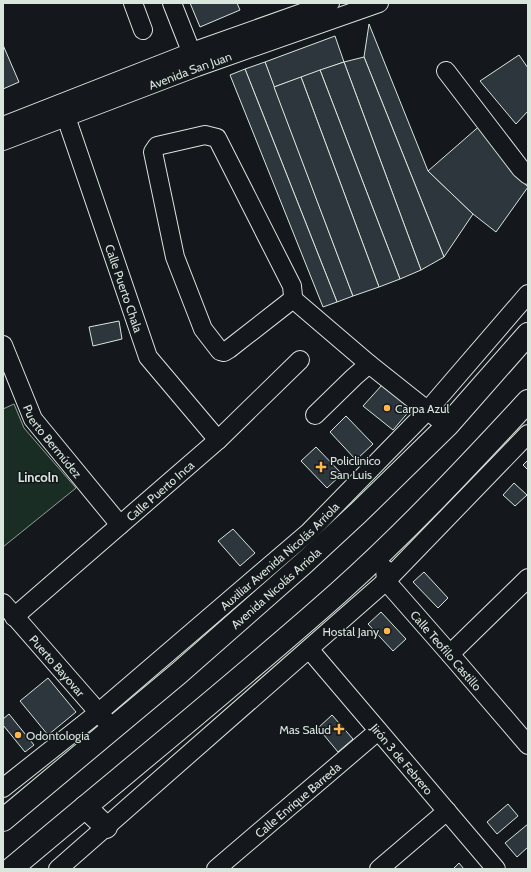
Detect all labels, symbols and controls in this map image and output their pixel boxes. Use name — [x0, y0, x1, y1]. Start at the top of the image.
street label: Avenida San Juan — [146, 48, 234, 92]
street label: Calle Puerto Chala — [102, 242, 147, 335]
place label: Carpa Azul — [395, 401, 449, 416]
street label: Puerto Bermúdez — [20, 402, 86, 481]
marker: Carpa Azul — [382, 403, 392, 413]
place label: Policlinico San Luis — [330, 453, 381, 482]
street label: Calle Puerto Inca — [123, 457, 197, 524]
marker: Policlinico San Luis — [315, 461, 327, 473]
district label: Lincoln — [18, 469, 58, 485]
street label: Auxiliar Avenida Nicolás Arriola — [217, 498, 341, 612]
street label: Avenida Nicolás Arriola — [228, 543, 324, 631]
street label: Calle Teofilo Castillo — [408, 607, 486, 694]
place label: Hostal Jany — [322, 624, 379, 639]
marker: Hostal Jany — [382, 626, 392, 636]
street label: Puerto Bayovar — [27, 632, 89, 700]
street label: Jirón 3 de Febrero — [367, 719, 437, 798]
place label: Mas Salud — [279, 722, 331, 737]
marker: Mas Salud — [334, 724, 344, 734]
place label: Odontologia — [26, 728, 90, 743]
marker: Odontologia — [13, 730, 23, 740]
street label: Calle Enrique Barreda — [251, 759, 344, 840]

